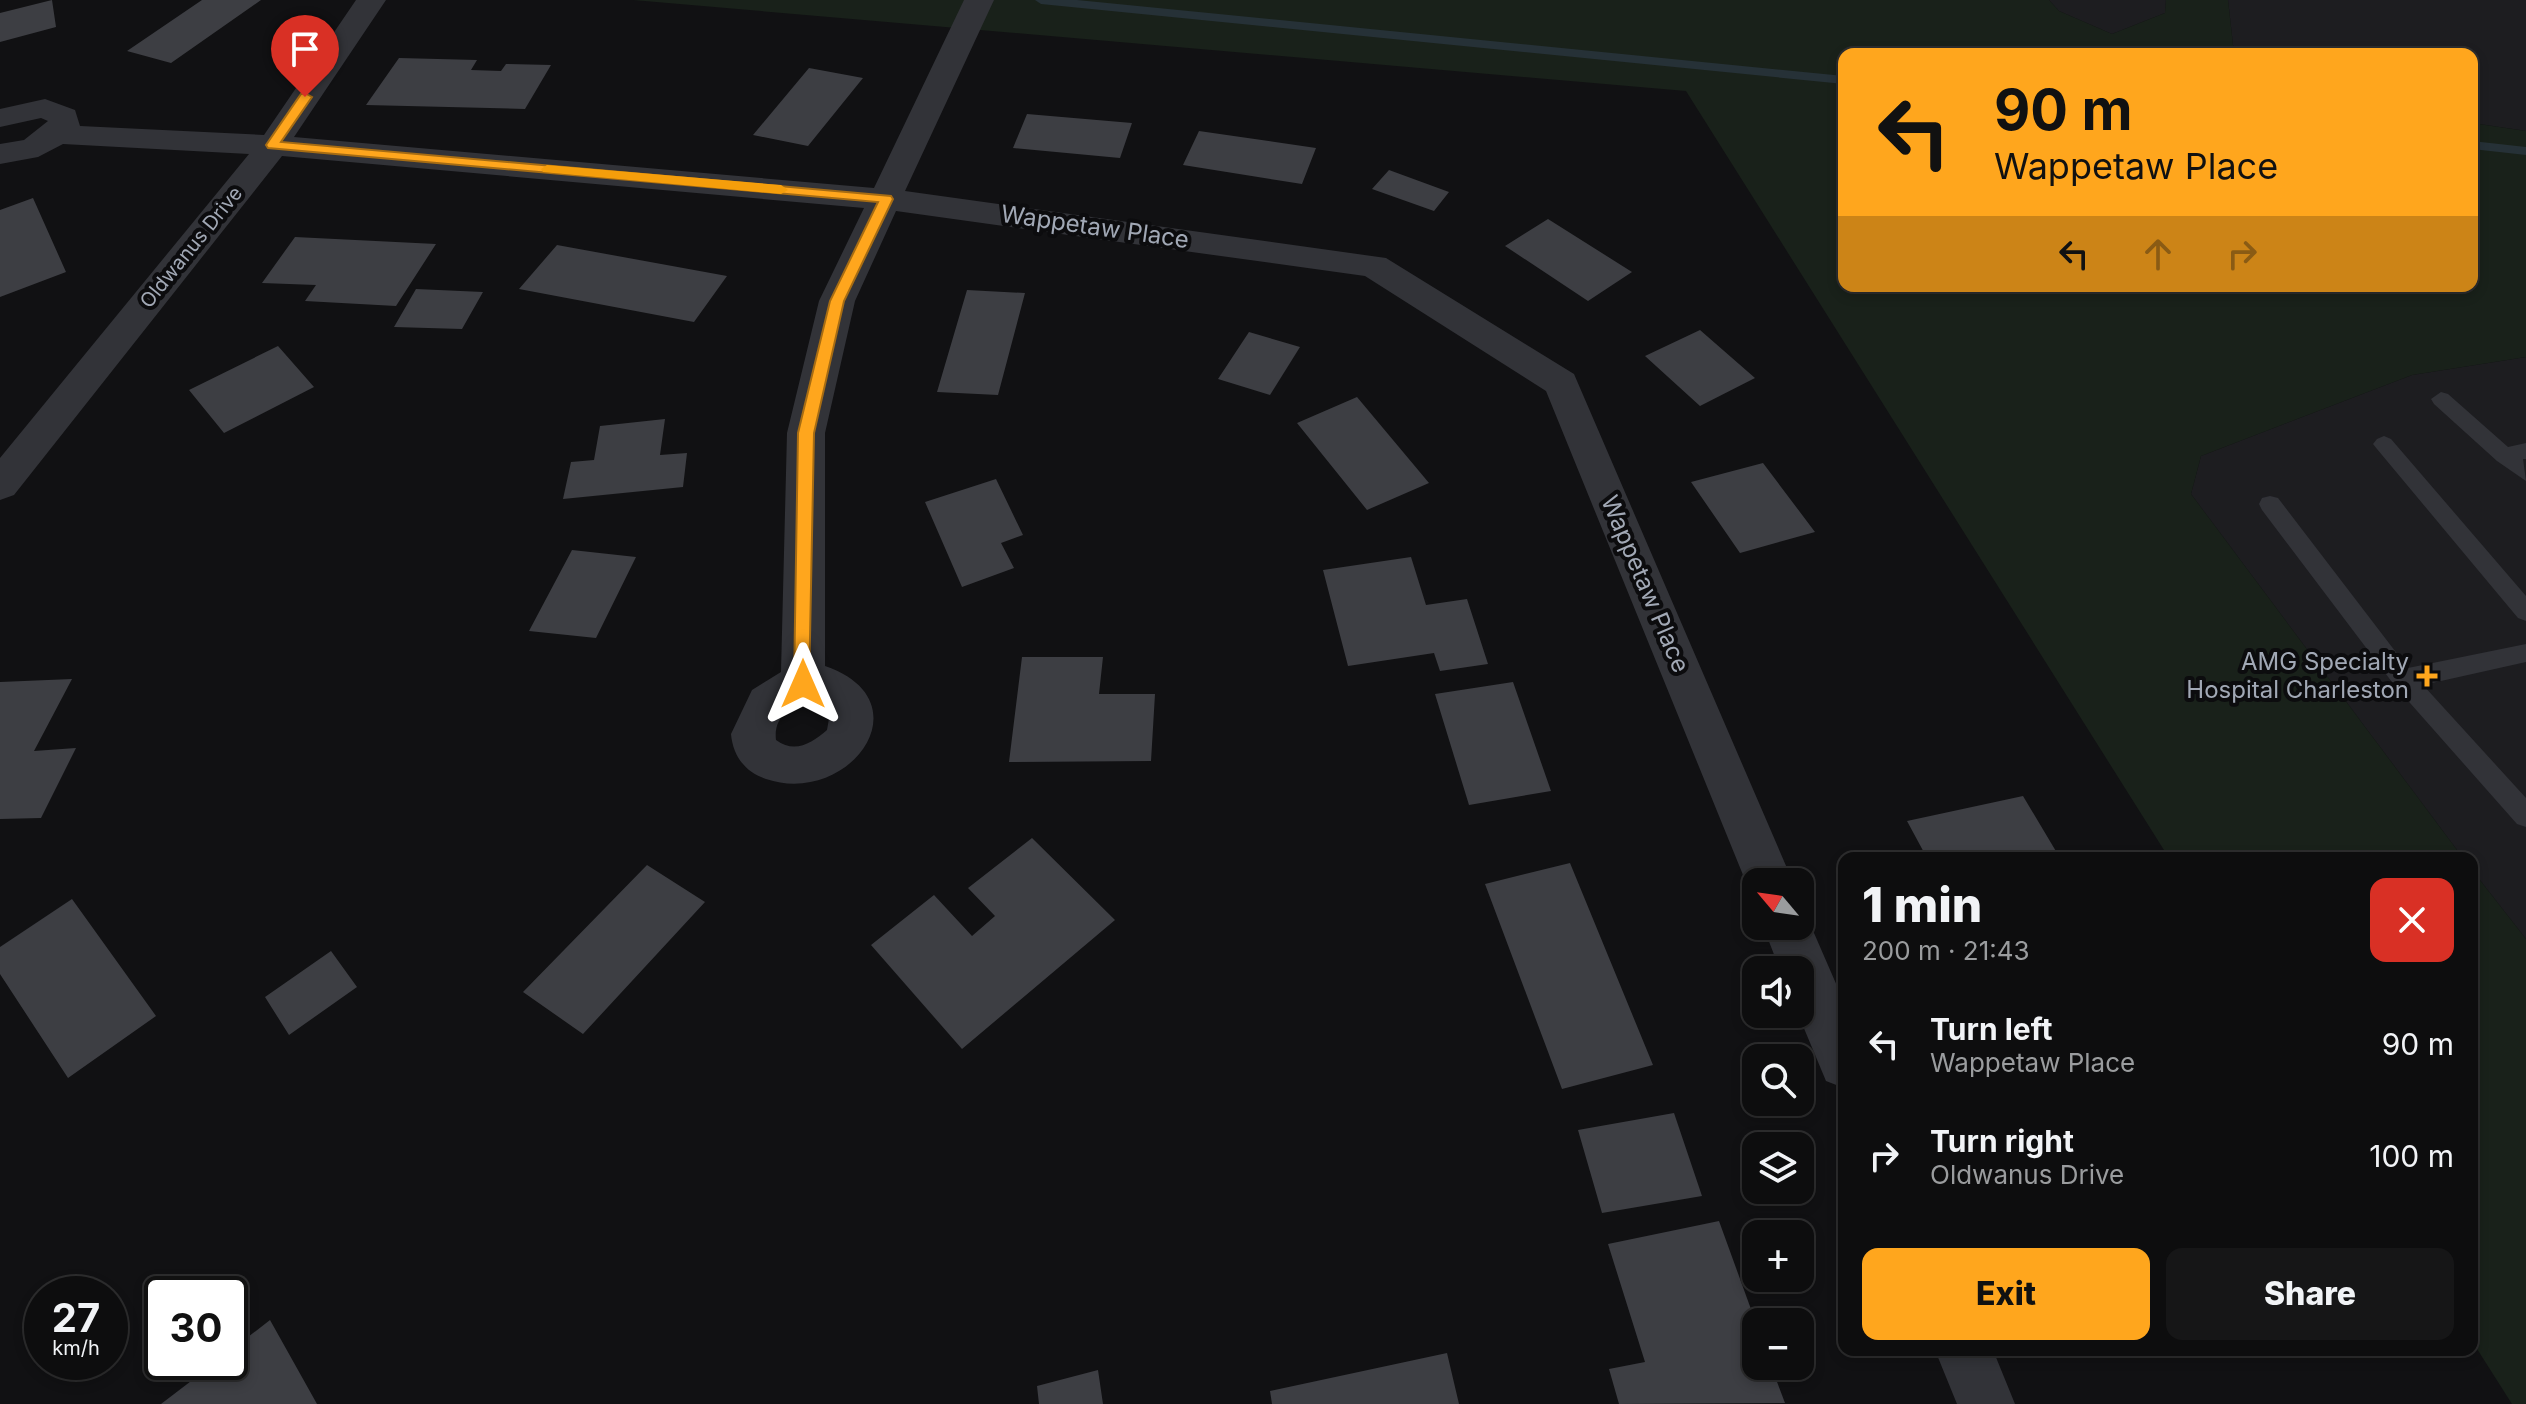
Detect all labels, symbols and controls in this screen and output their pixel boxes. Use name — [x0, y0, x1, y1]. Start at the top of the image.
pin — [271, 15, 339, 97]
icon: arrive — [283, 27, 327, 71]
text: 90 m — [1994, 76, 2133, 144]
icon: left — [1862, 80, 1966, 184]
text: Wappetaw Place — [1994, 144, 2278, 188]
street label: Oldwanus Drive — [135, 181, 247, 313]
street label: Wappetaw Place — [999, 199, 1191, 254]
icon: left — [2052, 232, 2096, 276]
icon: ahead — [2136, 232, 2180, 276]
icon: right — [2220, 232, 2264, 276]
street label: Wappetaw Place — [1595, 491, 1696, 677]
position arrow — [761, 642, 845, 726]
place label: AMG Specialty Hospital Charleston — [2186, 647, 2409, 704]
marker: AMG Specialty Hospital Charleston — [2416, 665, 2438, 687]
north arrow — [1742, 868, 1814, 940]
map controls — [1742, 868, 1814, 1380]
text: 1 min — [1862, 875, 1982, 934]
button: close — [2370, 878, 2454, 962]
text: 200 m · 21:43 — [1862, 935, 2030, 966]
button: sound — [1742, 956, 1814, 1028]
text: Turn left — [1930, 1011, 2052, 1047]
icon: left — [1862, 1022, 1906, 1066]
text: 90 m — [2382, 1026, 2454, 1062]
button: search — [1742, 1044, 1814, 1116]
text: Wappetaw Place — [1930, 1047, 2135, 1078]
text: Turn right — [1930, 1123, 2074, 1159]
button: layers — [1742, 1132, 1814, 1204]
icon: right — [1862, 1134, 1906, 1178]
text: 100 m — [2369, 1138, 2454, 1174]
text: Oldwanus Drive — [1930, 1159, 2124, 1190]
button: + — [1742, 1220, 1814, 1292]
button: Exit — [1862, 1248, 2150, 1340]
button: Share — [2166, 1248, 2454, 1340]
speed limit sign: 30 — [144, 1276, 248, 1380]
text: 27 — [52, 1293, 100, 1342]
button: − — [1742, 1308, 1814, 1380]
text: km/h — [52, 1336, 100, 1360]

